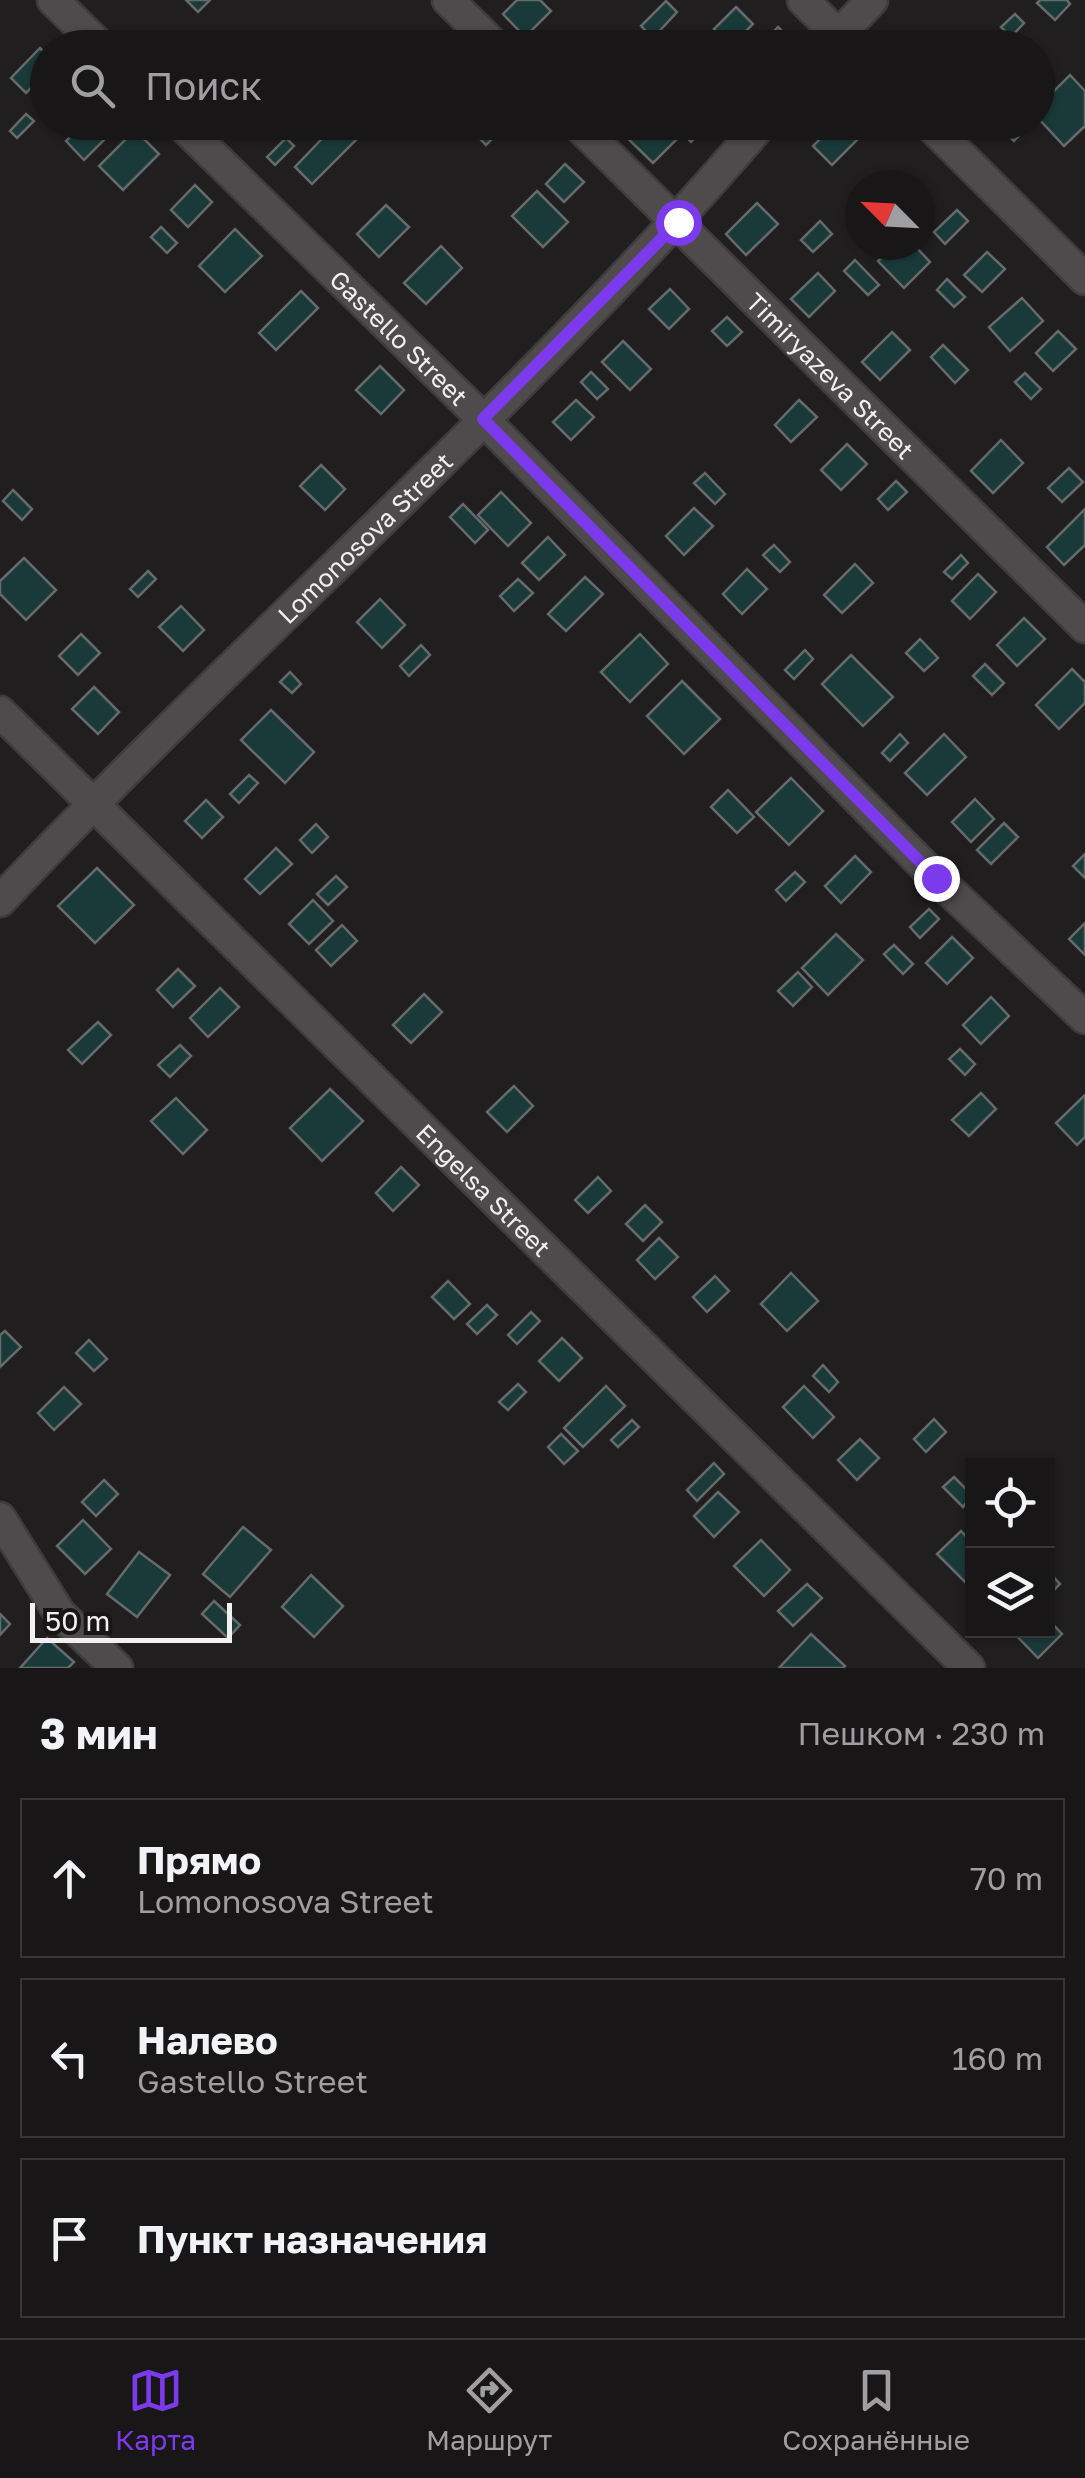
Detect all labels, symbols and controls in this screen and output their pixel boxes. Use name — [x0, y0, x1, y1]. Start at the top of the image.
search box — [30, 30, 1055, 140]
icon: search — [65, 58, 120, 113]
text: Поиск — [145, 63, 262, 108]
north arrow — [845, 170, 935, 260]
route start — [656, 200, 702, 246]
street label: Gastello Street — [324, 263, 475, 411]
street label: Timiryazeva Street — [740, 286, 921, 465]
street label: Lomonosova Street — [271, 445, 459, 630]
route end — [914, 856, 960, 902]
street label: Engelsa Street — [410, 1117, 558, 1263]
map controls — [965, 1458, 1055, 1638]
button: locate — [965, 1458, 1055, 1548]
button: layers — [965, 1548, 1055, 1638]
scale bar — [30, 1598, 232, 1642]
text: 50 m — [45, 1604, 110, 1637]
text: 3 мин — [40, 1708, 158, 1758]
text: Пешком · 230 m — [797, 1714, 1045, 1752]
text: Прямо — [137, 1837, 261, 1882]
icon: ahead — [42, 1851, 97, 1906]
text: 70 m — [970, 1859, 1043, 1897]
text: Lomonosova Street — [137, 1882, 434, 1920]
text: Налево — [137, 2017, 278, 2062]
icon: left — [42, 2031, 97, 2086]
text: 160 m — [952, 2039, 1043, 2077]
text: Gastello Street — [137, 2062, 368, 2100]
icon: arrive — [42, 2211, 97, 2266]
text: Пункт назначения — [137, 2216, 487, 2261]
tab: Карта — [115, 2363, 196, 2456]
tab: Маршрут — [426, 2363, 552, 2456]
tab: Сохранённые — [782, 2363, 970, 2456]

